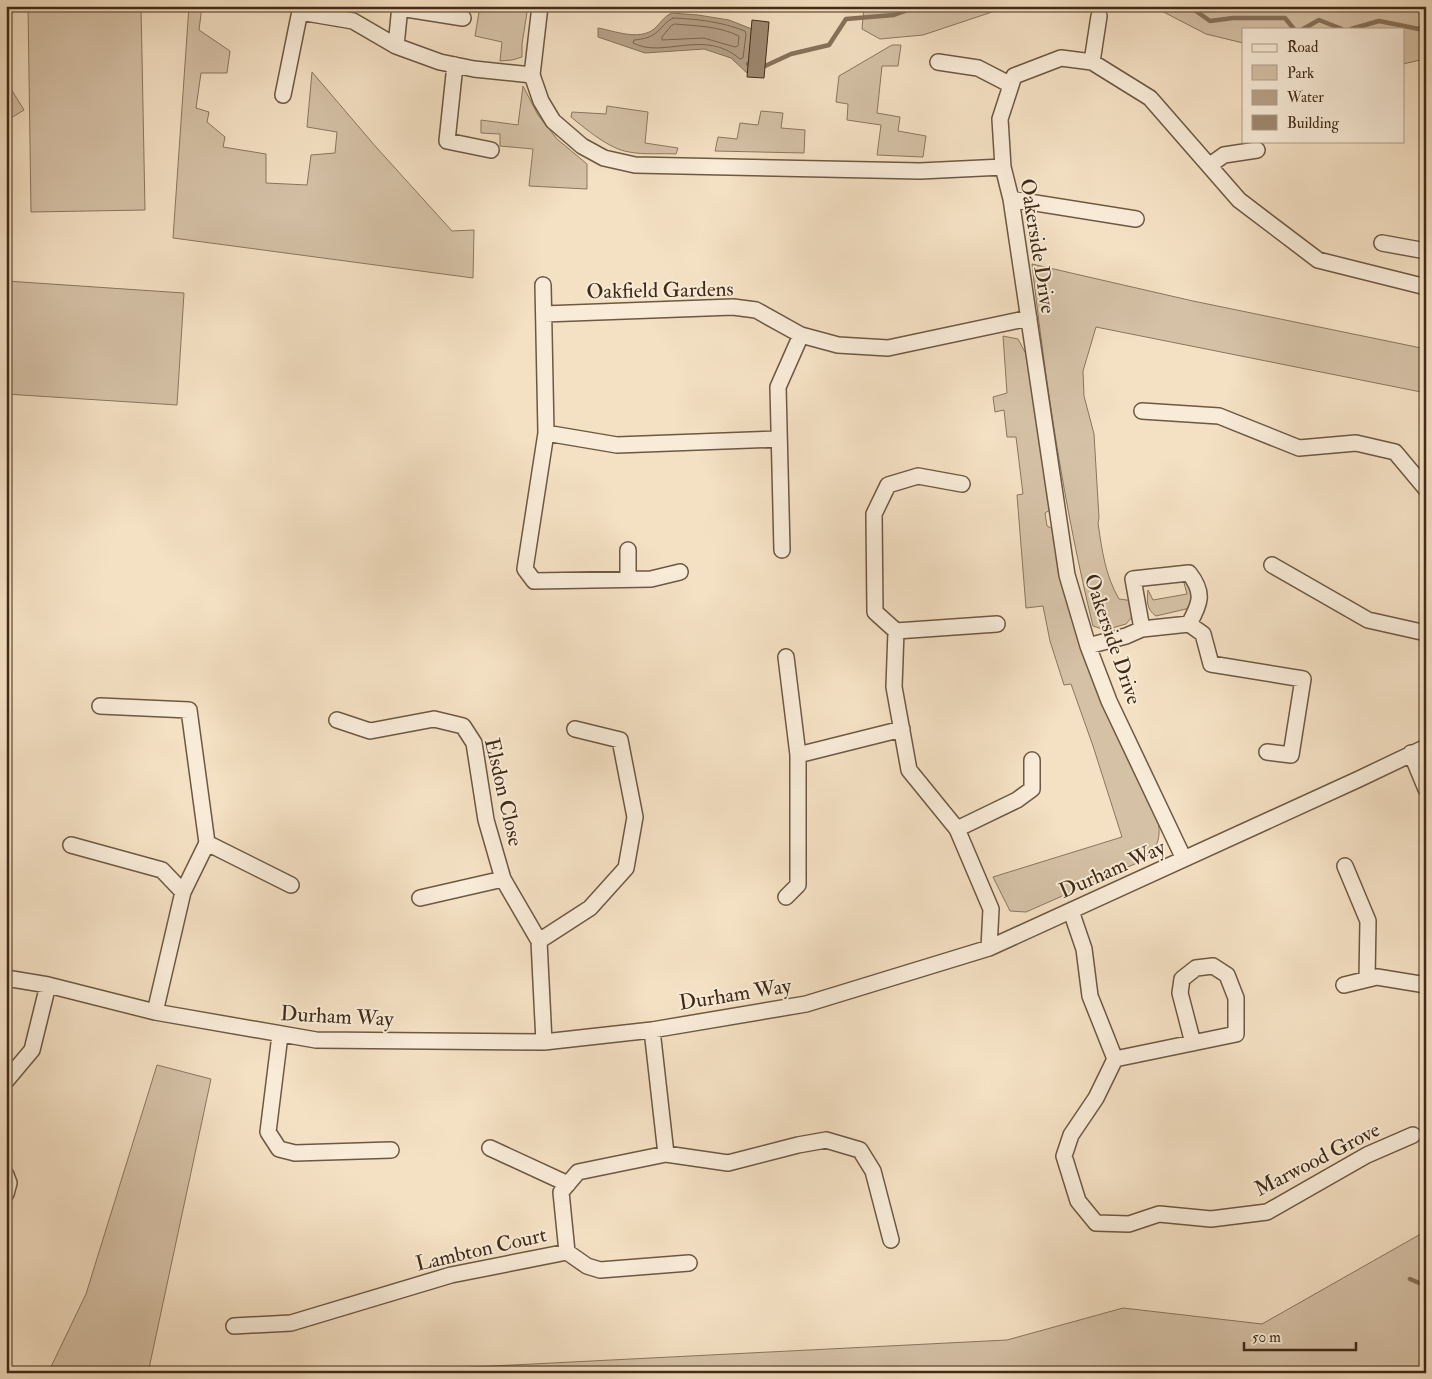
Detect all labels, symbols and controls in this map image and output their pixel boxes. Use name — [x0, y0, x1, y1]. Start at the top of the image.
legend — [1242, 28, 1404, 142]
text: Road — [1287, 38, 1319, 57]
text: Park — [1287, 64, 1314, 83]
text: Water — [1286, 88, 1324, 107]
text: Building — [1287, 114, 1339, 133]
street label: Oakerside Drive — [1014, 177, 1062, 316]
street label: Oakfield Gardens — [586, 276, 734, 305]
street label: Oakerside Drive — [1078, 570, 1148, 708]
street label: Elsdon Close — [478, 735, 529, 849]
street label: Durham Way — [1055, 834, 1170, 905]
street label: Durham Way — [677, 972, 794, 1017]
street label: Durham Way — [280, 1000, 395, 1033]
street label: Marwood Grove — [1250, 1116, 1385, 1203]
street label: Lambton Court — [413, 1221, 549, 1278]
scale bar — [1244, 1319, 1357, 1351]
text: 50 m — [1252, 1328, 1281, 1347]

